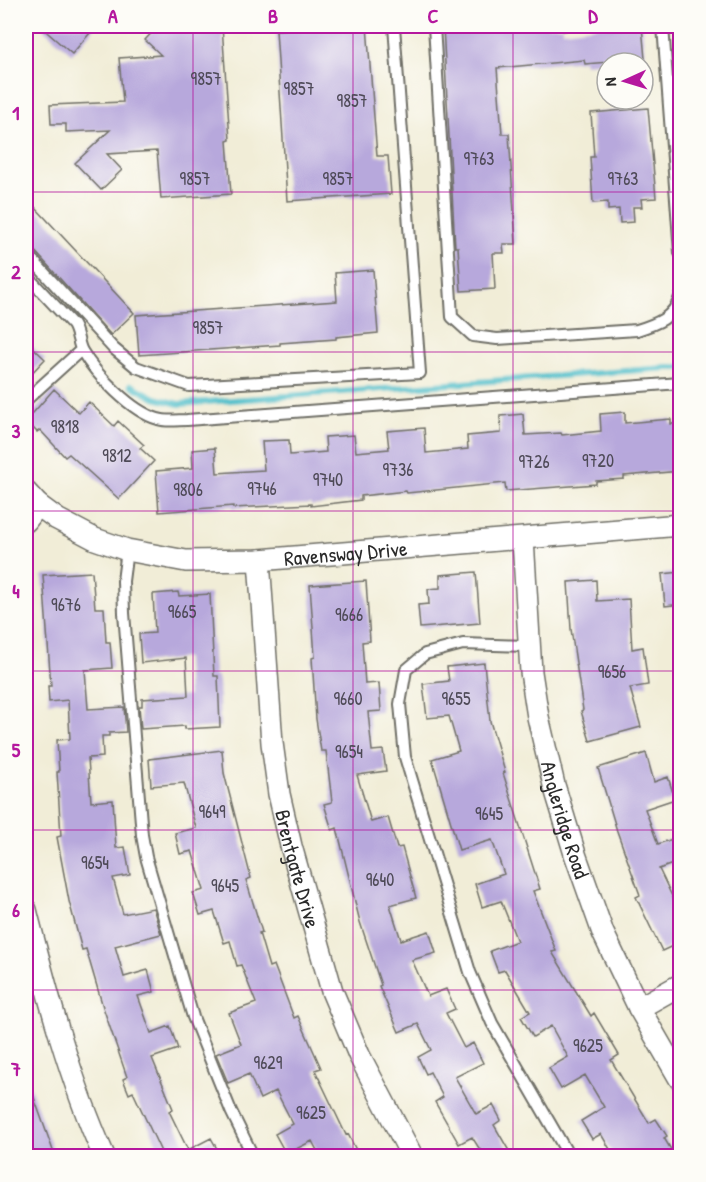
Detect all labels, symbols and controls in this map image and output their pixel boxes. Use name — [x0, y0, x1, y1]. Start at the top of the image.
text: A — [108, 2, 118, 29]
text: B — [268, 2, 278, 29]
text: C — [428, 2, 439, 29]
text: D — [588, 2, 598, 29]
north arrow — [595, 51, 655, 111]
house number: 9857 — [191, 66, 222, 91]
house number: 9857 — [284, 76, 315, 101]
text: N — [599, 77, 621, 87]
house number: 9857 — [337, 88, 368, 113]
text: 1 — [12, 99, 20, 126]
house number: 9763 — [464, 146, 494, 171]
house number: 9857 — [180, 166, 211, 191]
house number: 9857 — [323, 166, 354, 191]
house number: 9763 — [608, 166, 638, 191]
text: 2 — [11, 258, 21, 285]
house number: 9857 — [193, 315, 224, 340]
house number: 9818 — [51, 414, 80, 439]
text: 3 — [12, 417, 21, 444]
house number: 9812 — [102, 443, 132, 468]
house number: 9720 — [582, 448, 614, 473]
house number: 9726 — [518, 449, 550, 474]
house number: 9736 — [383, 457, 413, 482]
house number: 9740 — [313, 467, 343, 492]
house number: 9746 — [247, 476, 277, 501]
house number: 9806 — [173, 477, 203, 502]
street label: Ravensway Drive — [283, 533, 408, 572]
text: 4 — [12, 577, 20, 604]
house number: 9676 — [51, 592, 81, 617]
house number: 9665 — [168, 599, 197, 624]
house number: 9666 — [335, 602, 363, 627]
house number: 9656 — [598, 659, 626, 684]
house number: 9660 — [333, 686, 363, 711]
house number: 9655 — [441, 686, 471, 711]
text: 5 — [12, 736, 21, 763]
house number: 9654 — [335, 739, 363, 764]
street label: Angleridge Road — [534, 758, 597, 882]
house number: 9649 — [198, 799, 226, 824]
house number: 9645 — [475, 801, 503, 826]
street label: Brentgate Drive — [269, 807, 328, 931]
house number: 9654 — [81, 850, 109, 875]
house number: 9640 — [366, 867, 394, 892]
house number: 9645 — [211, 873, 239, 898]
text: 6 — [12, 896, 20, 923]
house number: 9625 — [573, 1033, 603, 1058]
house number: 9629 — [254, 1050, 283, 1075]
text: 7 — [10, 1055, 21, 1082]
house number: 9625 — [296, 1100, 326, 1125]

